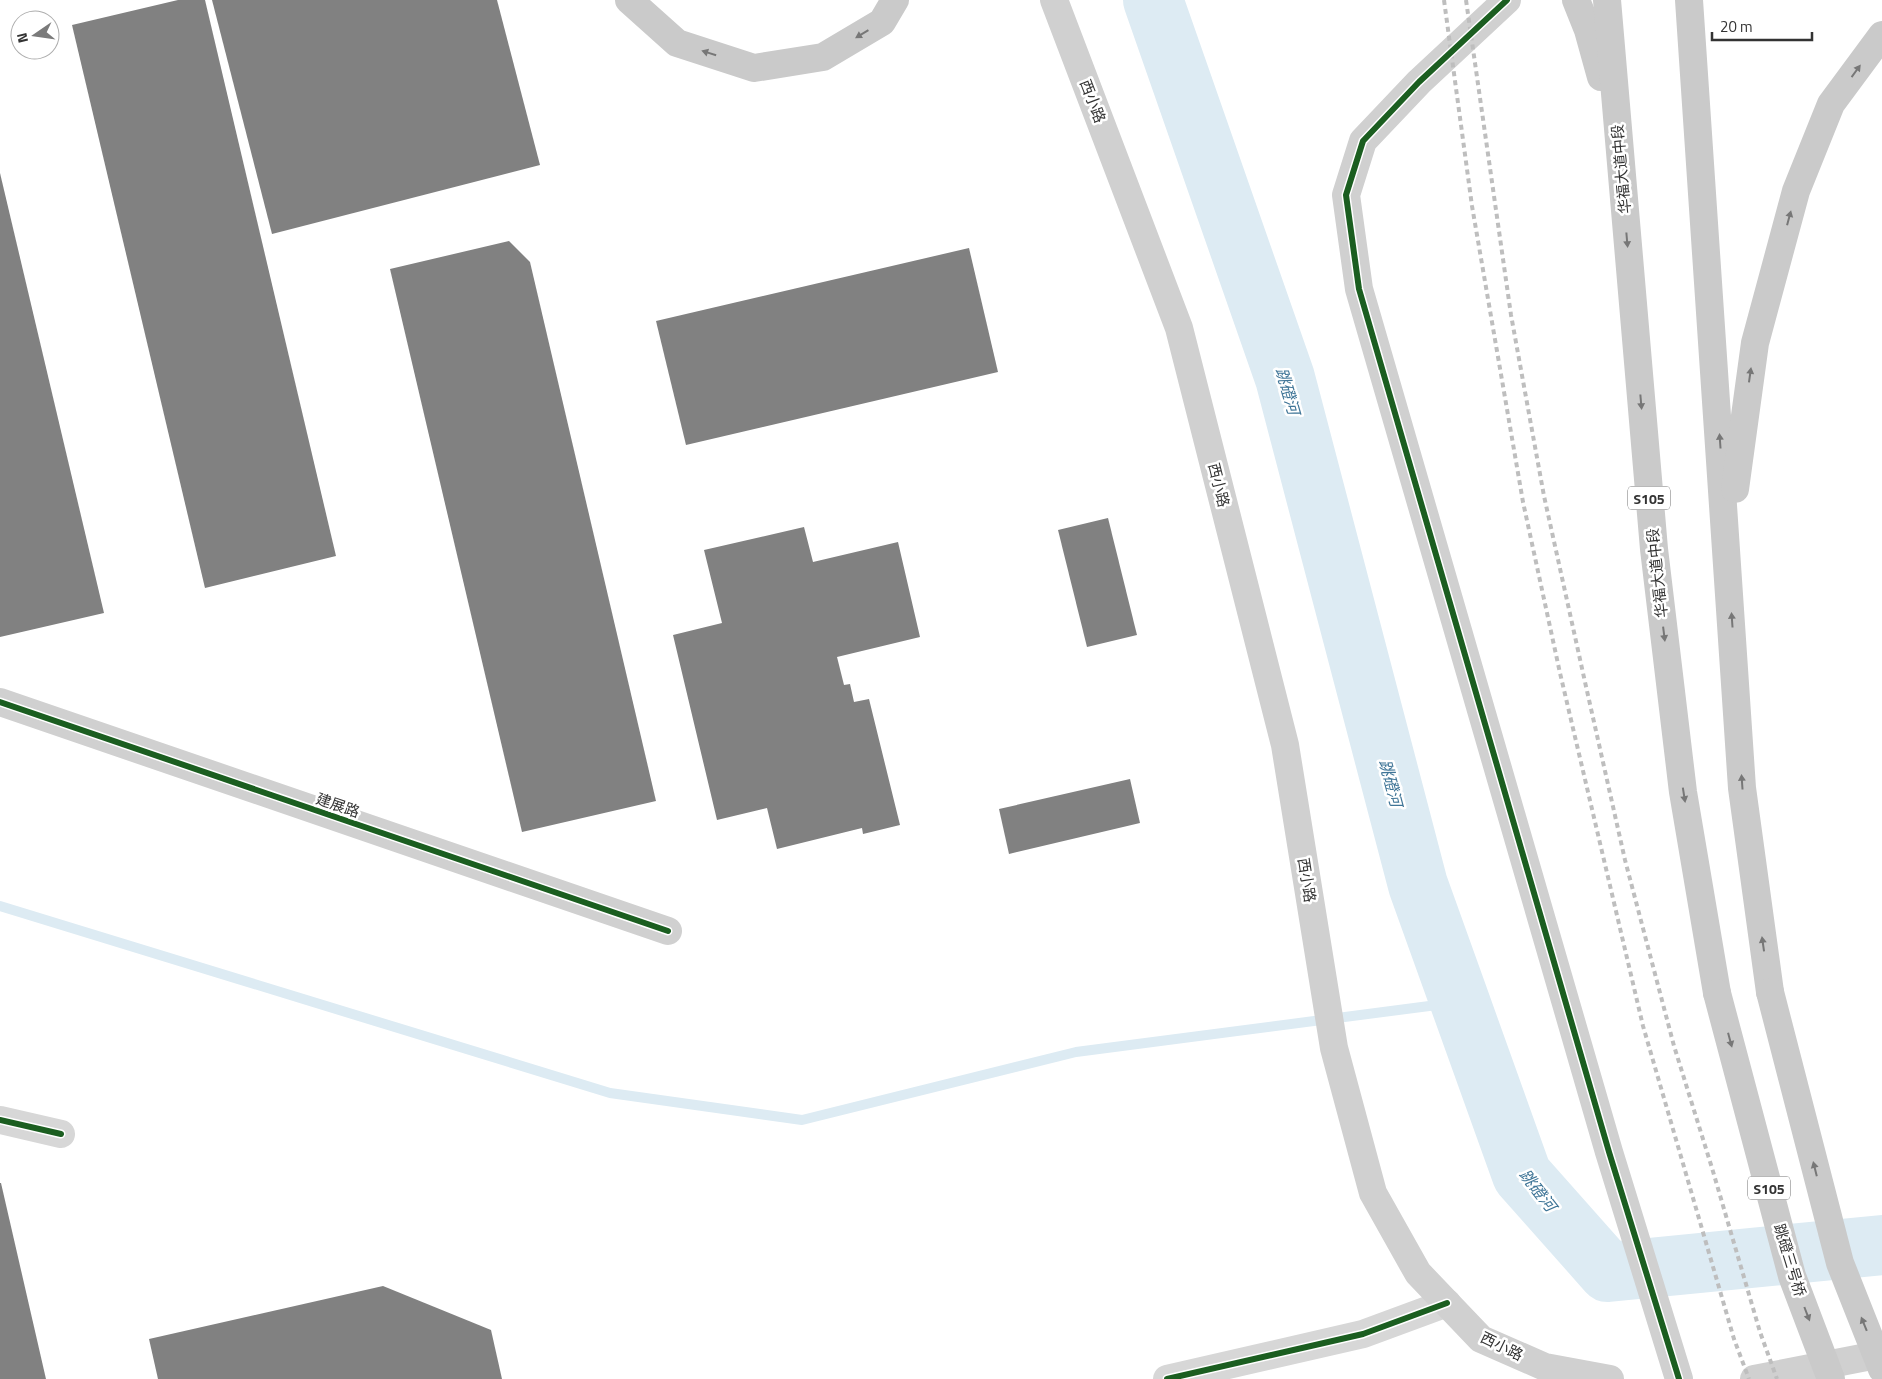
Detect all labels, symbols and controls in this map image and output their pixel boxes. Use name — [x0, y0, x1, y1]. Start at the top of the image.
north arrow — [10, 10, 60, 60]
scale bar — [1712, 10, 1812, 42]
text: 20 m — [1720, 15, 1753, 38]
one-way arrow — [855, 29, 868, 38]
text: N — [11, 31, 33, 45]
one-way arrow — [701, 49, 716, 57]
one-way arrow — [1850, 65, 1861, 78]
street label: 西小路 — [1074, 76, 1112, 126]
street label: 华福大道中段 — [1606, 123, 1636, 215]
one-way arrow — [1785, 210, 1793, 225]
one-way arrow — [1623, 233, 1631, 249]
water label: 跳磴河 — [1270, 365, 1307, 420]
one-way arrow — [1747, 367, 1755, 383]
one-way arrow — [1637, 395, 1645, 411]
one-way arrow — [1715, 432, 1723, 448]
street label: 西小路 — [1202, 460, 1236, 510]
road number: S105 — [1628, 486, 1670, 509]
street label: 华福大道中段 — [1641, 527, 1673, 619]
one-way arrow — [1727, 612, 1735, 628]
one-way arrow — [1660, 626, 1668, 642]
water label: 跳磴河 — [1373, 757, 1410, 812]
one-way arrow — [1738, 774, 1746, 790]
street label: 建展路 — [313, 787, 363, 823]
one-way arrow — [1680, 787, 1688, 803]
street label: 西小路 — [1292, 856, 1322, 904]
one-way arrow — [1759, 935, 1767, 951]
one-way arrow — [1726, 1033, 1734, 1048]
one-way arrow — [1811, 1162, 1819, 1177]
water label: 跳磴河 — [1514, 1164, 1564, 1219]
road number: S105 — [1748, 1176, 1790, 1200]
street label: 跳磴三号桥 — [1768, 1221, 1812, 1299]
one-way arrow — [1804, 1307, 1811, 1322]
one-way arrow — [1860, 1316, 1868, 1331]
street label: 西小路 — [1477, 1326, 1527, 1366]

